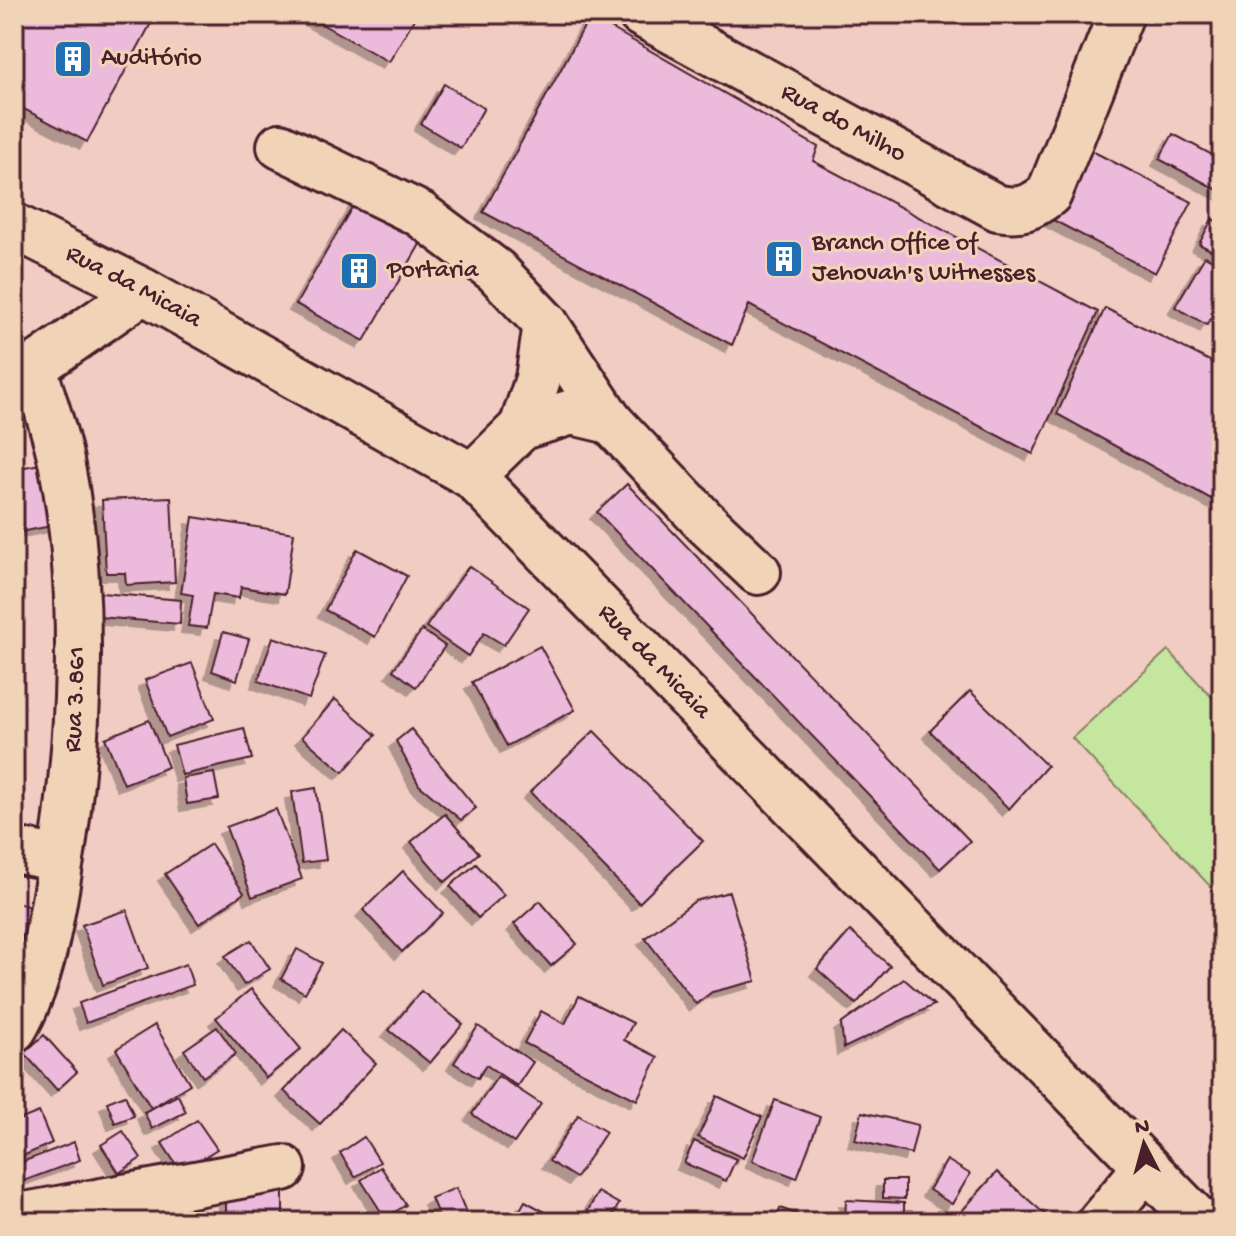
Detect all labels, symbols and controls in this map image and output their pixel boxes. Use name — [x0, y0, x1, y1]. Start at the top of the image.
building icon: Auditório — [52, 38, 94, 80]
place label: Auditório — [101, 44, 202, 75]
street label: Rua do Milho — [775, 77, 911, 170]
place label: Branch Office of Jehovah's Witnesses — [811, 229, 1037, 290]
building icon: Branch Office of Jehovah's Witnesses — [763, 238, 805, 280]
street label: Rua da Micaia — [60, 239, 208, 337]
building icon: Portaria — [338, 250, 380, 292]
place label: Portaria — [386, 256, 480, 287]
street label: Rua da Micaia — [590, 598, 718, 728]
street label: Rua 3.861 — [58, 646, 94, 753]
north arrow — [1104, 1104, 1184, 1184]
text: N — [1134, 1114, 1151, 1142]

